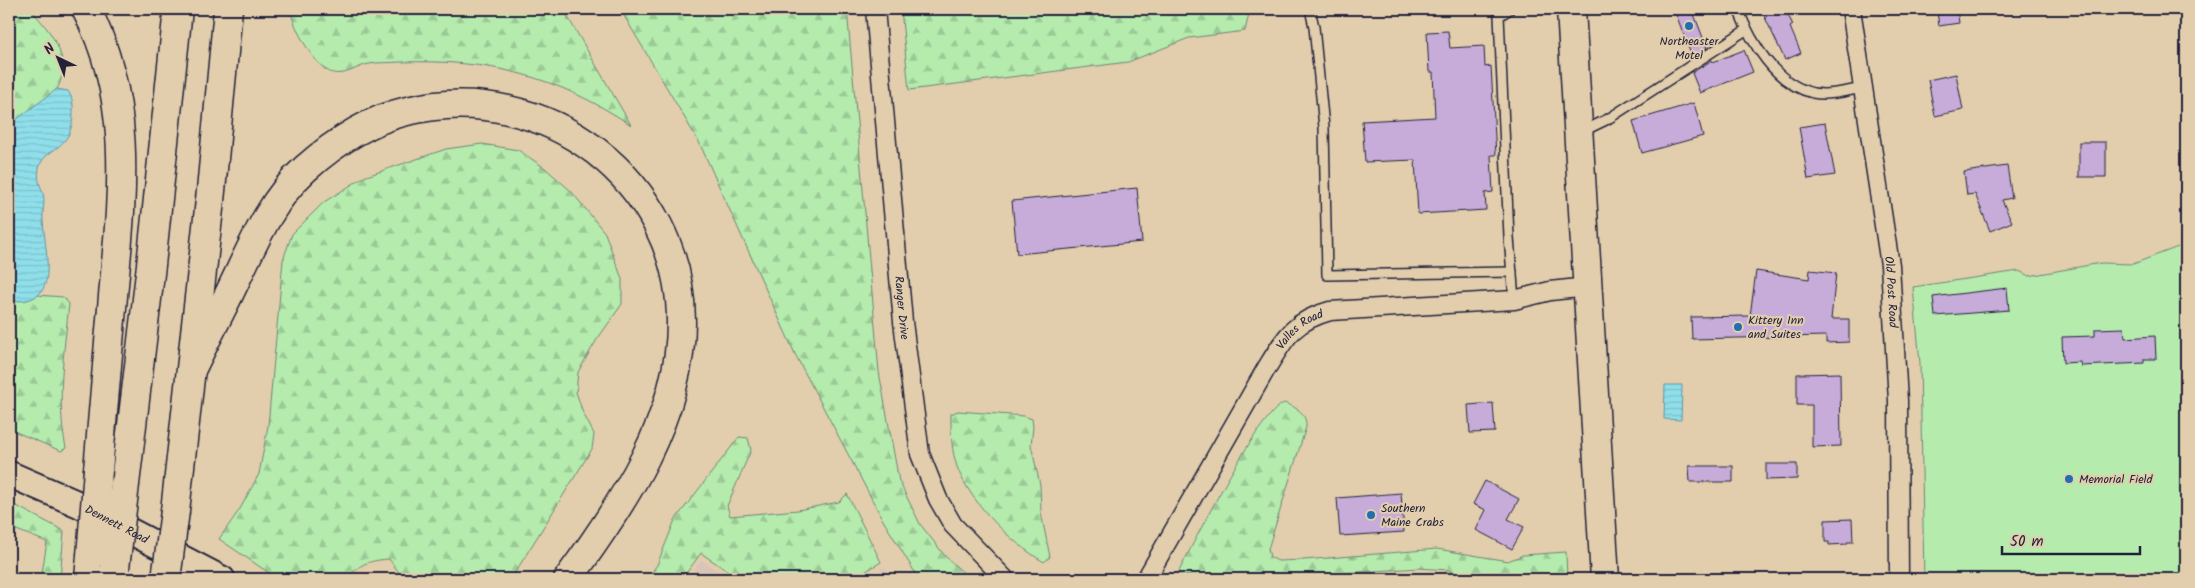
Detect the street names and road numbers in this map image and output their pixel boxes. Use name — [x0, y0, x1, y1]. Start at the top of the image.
street label: Old Post Road — [1879, 255, 1903, 329]
street label: Ranger Drive — [889, 275, 914, 341]
street label: Valles Road — [1271, 304, 1327, 354]
street label: Dennett Road — [81, 500, 153, 550]

